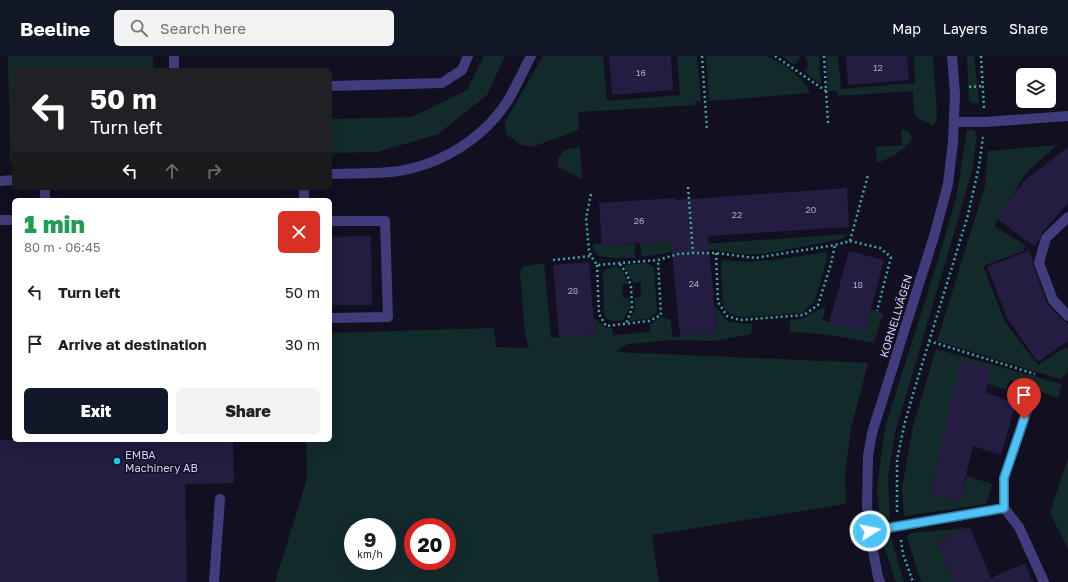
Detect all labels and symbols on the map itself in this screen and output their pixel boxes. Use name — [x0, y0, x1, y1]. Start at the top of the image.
house number: 12 — [873, 62, 883, 73]
house number: 16 — [636, 67, 646, 78]
house number: 20 — [806, 204, 817, 215]
house number: 22 — [732, 209, 742, 220]
house number: 26 — [634, 215, 644, 226]
street label: KORNELLVÄGEN — [877, 273, 914, 359]
house number: 24 — [689, 278, 700, 289]
house number: 18 — [853, 279, 863, 290]
house number: 28 — [568, 285, 578, 296]
pin — [1007, 378, 1041, 419]
place label: EMBA Machinery AB — [125, 448, 198, 474]
marker: EMBA Machinery AB — [112, 456, 122, 466]
position arrow — [849, 510, 891, 552]
speed limit sign: 20 — [404, 518, 456, 570]

